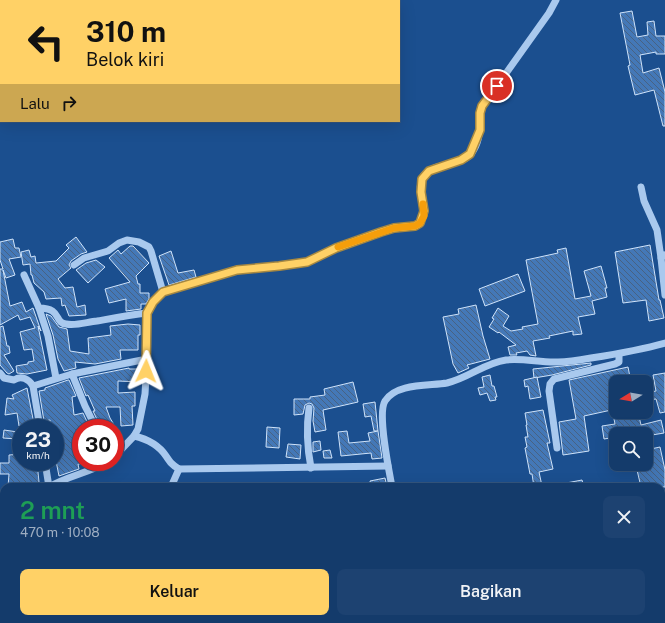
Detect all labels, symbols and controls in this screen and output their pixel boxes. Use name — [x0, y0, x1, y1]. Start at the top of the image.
text: 310 m — [86, 15, 166, 48]
icon: left — [20, 16, 72, 68]
text: Belok kiri — [86, 49, 164, 70]
pin — [480, 69, 514, 103]
icon: arrive — [486, 75, 508, 97]
icon: right — [58, 92, 80, 114]
text: Lalu — [20, 95, 50, 112]
position arrow — [125, 350, 167, 392]
north arrow — [609, 375, 653, 419]
map controls — [609, 375, 653, 471]
speed limit sign: 30 — [72, 419, 124, 471]
button: search — [609, 427, 653, 471]
text: 23 — [25, 428, 51, 452]
text: km/h — [26, 449, 50, 461]
text: 2 mnt — [20, 496, 85, 524]
button: close — [603, 496, 645, 538]
text: 470 m · 10:08 — [20, 525, 100, 540]
button: Keluar — [20, 569, 329, 615]
button: Bagikan — [337, 569, 645, 615]

